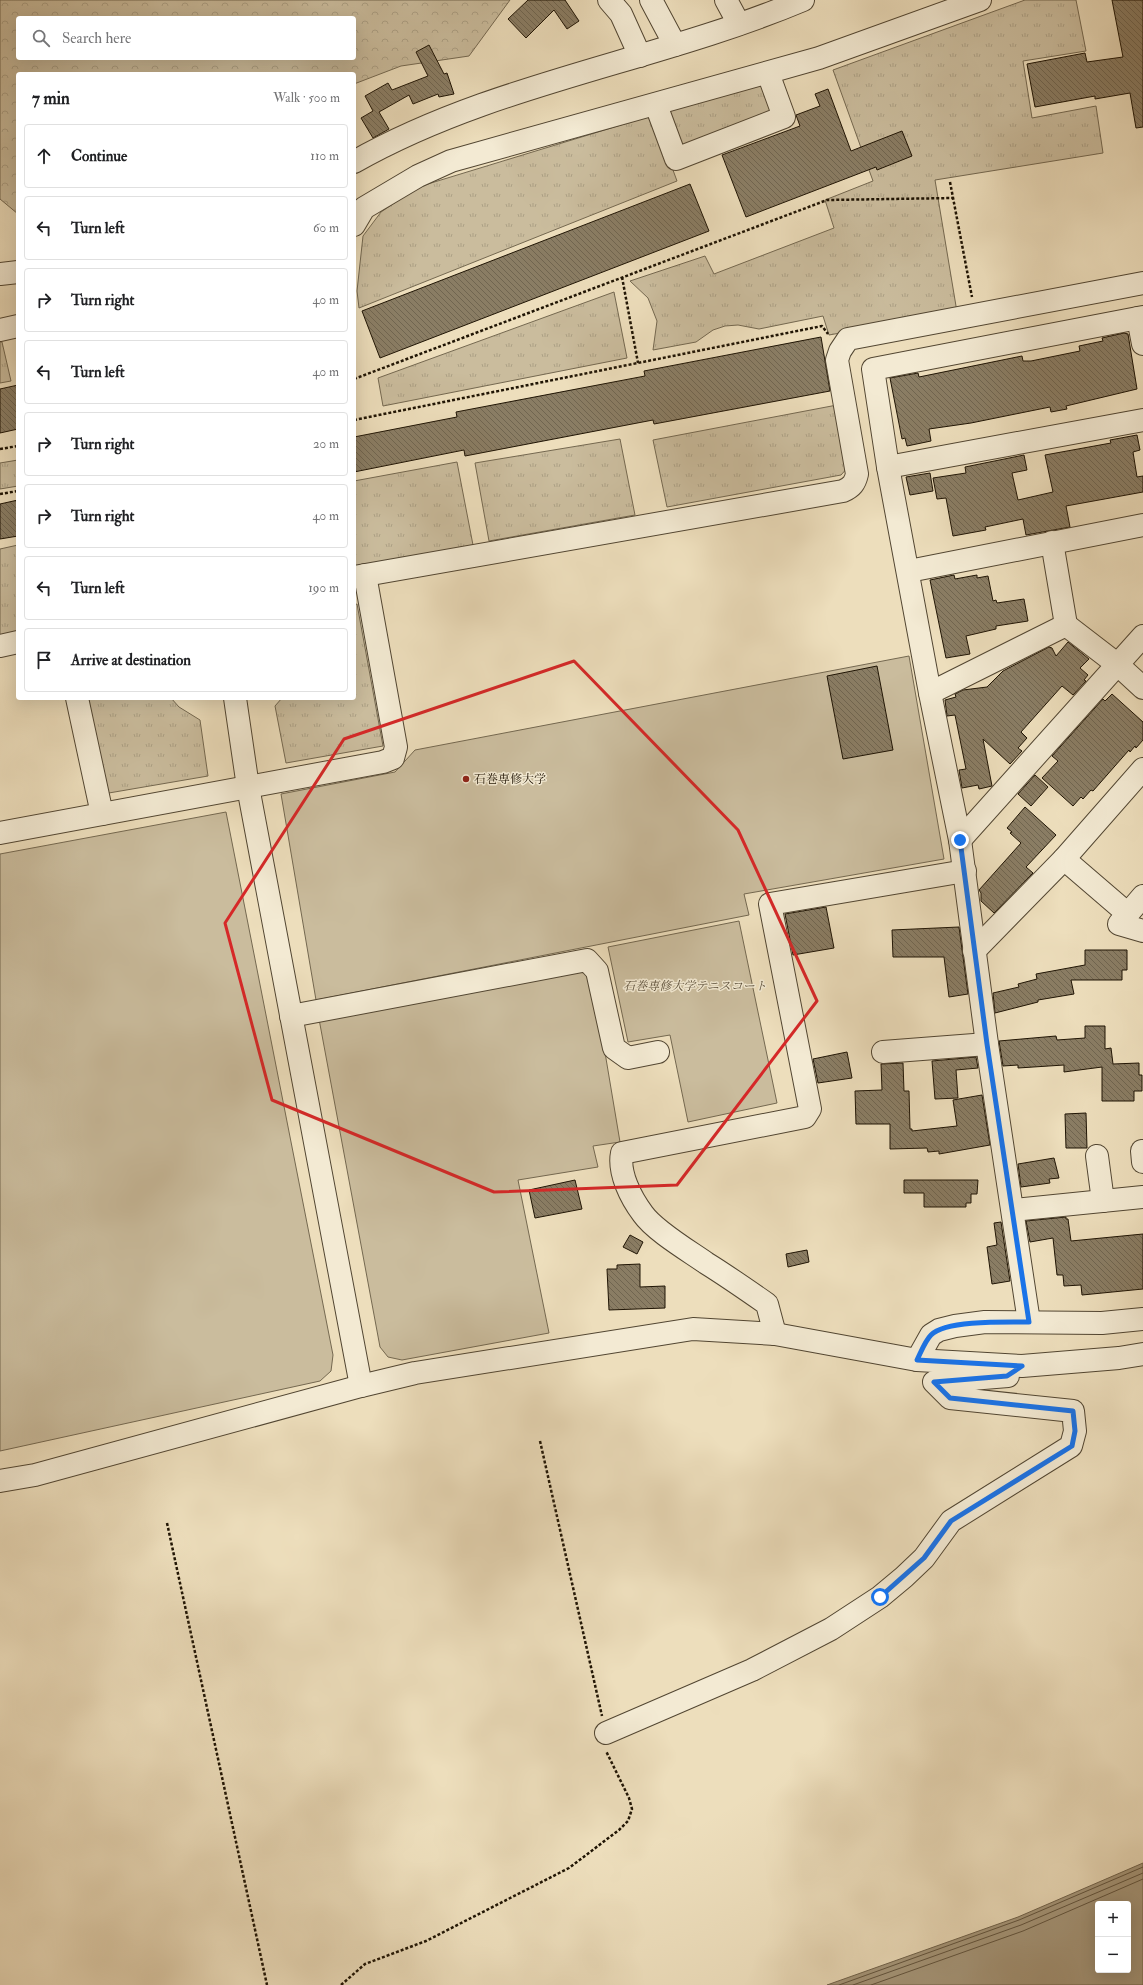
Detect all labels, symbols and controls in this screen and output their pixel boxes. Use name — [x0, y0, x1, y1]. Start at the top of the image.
search box — [16, 16, 356, 60]
icon: search — [30, 27, 52, 49]
text: Search here — [62, 29, 131, 48]
text: 7 min — [32, 88, 70, 109]
text: Walk · 500 m — [273, 90, 340, 106]
icon: ahead — [33, 145, 55, 167]
text: Continue — [71, 147, 127, 166]
text: 110 m — [310, 148, 339, 164]
icon: left — [33, 217, 55, 239]
text: Turn left — [71, 219, 125, 238]
text: 60 m — [313, 220, 339, 236]
icon: right — [33, 289, 55, 311]
text: Turn right — [71, 291, 134, 310]
text: 40 m — [313, 292, 339, 308]
icon: left — [33, 361, 55, 383]
text: Turn left — [71, 363, 125, 382]
text: 40 m — [313, 364, 339, 380]
icon: right — [33, 433, 55, 455]
text: Turn right — [71, 435, 134, 454]
text: 20 m — [313, 436, 339, 452]
icon: right — [33, 505, 55, 527]
text: Turn right — [71, 507, 134, 526]
text: 40 m — [313, 508, 339, 524]
icon: left — [33, 577, 55, 599]
text: Turn left — [71, 579, 125, 598]
text: 190 m — [308, 580, 339, 596]
icon: arrive — [33, 649, 55, 671]
text: Arrive at destination — [71, 651, 191, 670]
place label: 石巻専修大学 — [474, 772, 546, 787]
marker: 石巻専修大学 — [461, 774, 471, 784]
route end — [951, 831, 969, 849]
park label: 石巻専修大学テニスコート — [623, 979, 767, 994]
route start — [871, 1588, 889, 1606]
map controls — [1095, 1901, 1131, 1973]
button: + — [1095, 1901, 1131, 1937]
button: − — [1095, 1937, 1131, 1973]

